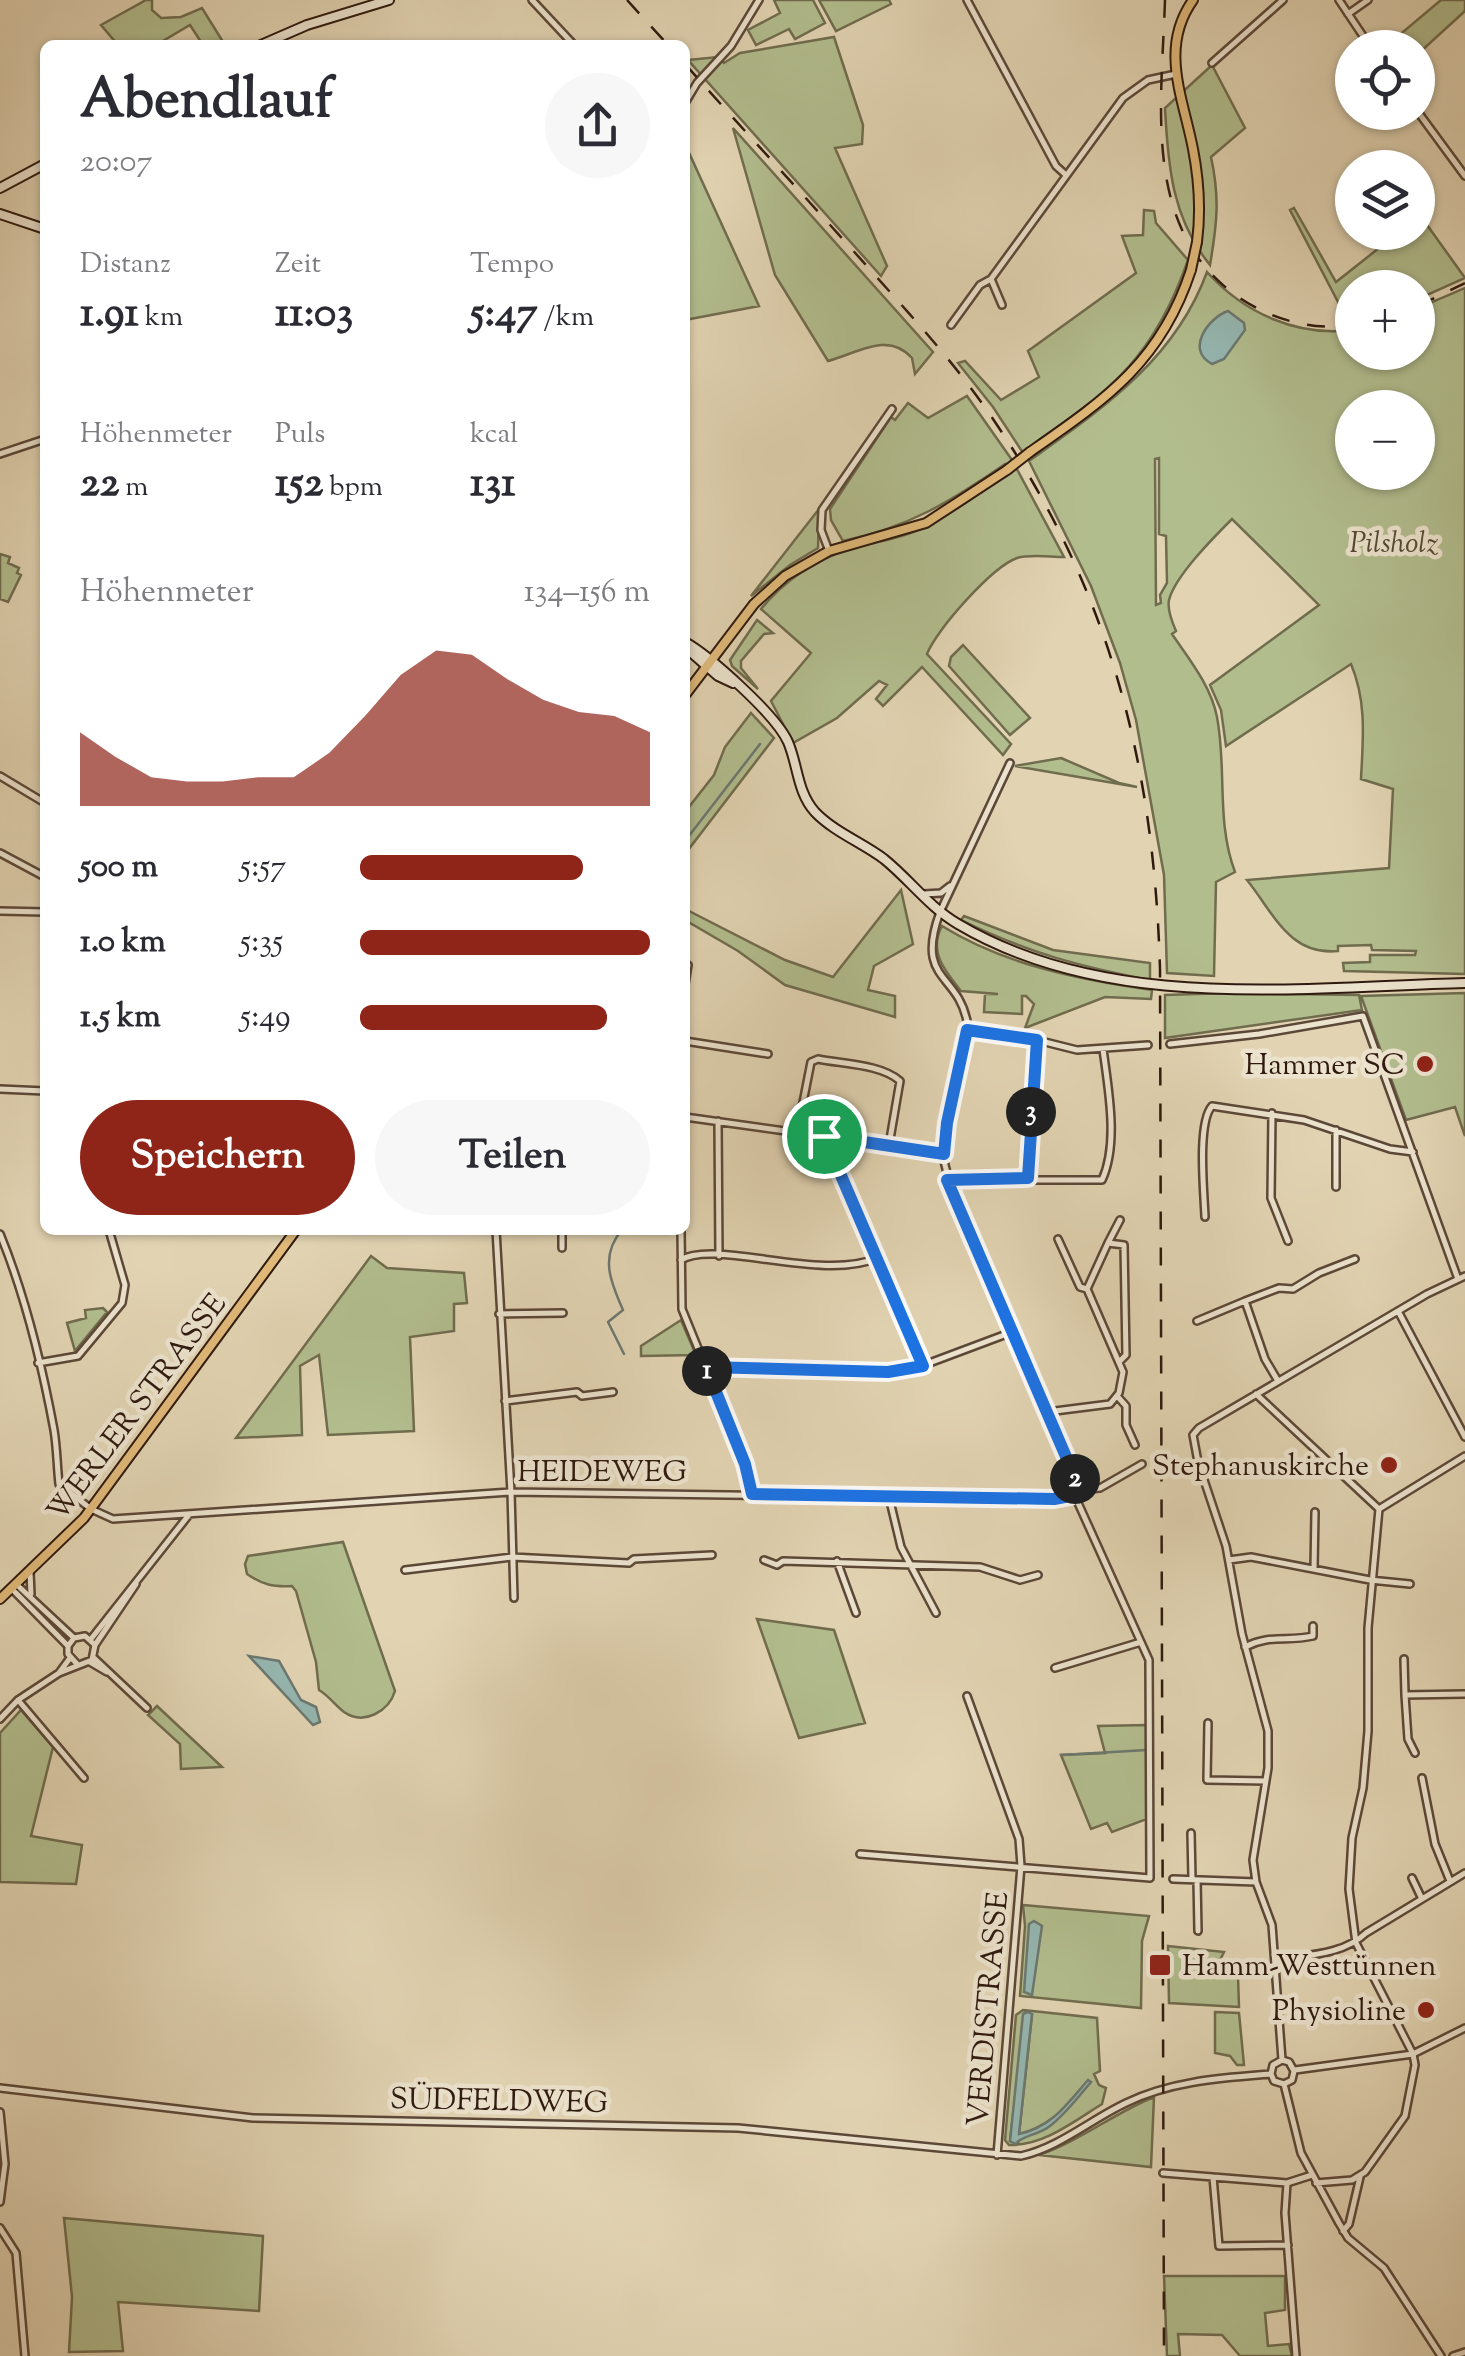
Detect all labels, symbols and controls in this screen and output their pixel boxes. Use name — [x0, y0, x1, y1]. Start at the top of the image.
map controls — [1335, 30, 1435, 490]
button: locate — [1335, 30, 1435, 130]
text: Abendlauf — [80, 63, 333, 142]
button: share — [545, 73, 650, 178]
text: 20:07 — [80, 140, 153, 186]
button: layers — [1335, 150, 1435, 250]
text: Distanz — [80, 245, 171, 285]
text: Zeit — [275, 245, 321, 285]
text: Tempo — [470, 245, 554, 285]
button: + — [1335, 270, 1435, 370]
text: 1.91 — [80, 285, 139, 345]
text: 11:03 — [275, 285, 353, 345]
text: 5:47 — [470, 285, 538, 345]
text: km — [139, 298, 183, 338]
text: /km — [538, 298, 594, 338]
button: − — [1335, 390, 1435, 490]
text: Höhenmeter — [80, 415, 232, 455]
text: Puls — [275, 415, 325, 455]
text: kcal — [470, 415, 518, 455]
text: 22 — [80, 455, 119, 515]
text: 152 — [275, 455, 323, 515]
text: 131 — [470, 455, 516, 515]
text: m — [119, 468, 148, 508]
text: bpm — [323, 468, 383, 508]
park label: Pilsholz — [1350, 523, 1438, 566]
text: Höhenmeter — [80, 570, 254, 616]
text: 134–156 m — [524, 570, 650, 616]
text: 500 m — [80, 845, 158, 891]
text: 5:57 — [240, 845, 286, 891]
text: 1.0 km — [80, 920, 166, 966]
text: 5:35 — [240, 920, 283, 966]
text: 1.5 km — [80, 995, 161, 1041]
text: 5:49 — [240, 995, 291, 1041]
place label: Hammer SC — [1244, 1045, 1405, 1088]
marker: Hammer SC — [1414, 1053, 1436, 1075]
pin: 3 — [1006, 1087, 1056, 1137]
text: 3 — [1025, 1092, 1037, 1132]
pin — [782, 1094, 867, 1179]
button: Speichern — [80, 1100, 355, 1215]
button: Teilen — [375, 1100, 650, 1215]
icon: arrive — [797, 1109, 852, 1164]
street label: WERLER STRASSE — [38, 1286, 238, 1531]
pin: 1 — [682, 1346, 732, 1396]
text: 1 — [702, 1351, 712, 1391]
place label: Stephanuskirche — [1152, 1446, 1369, 1489]
street label: HEIDEWEG — [517, 1452, 687, 1495]
pin: 2 — [1050, 1454, 1100, 1504]
marker: Stephanuskirche — [1378, 1454, 1400, 1476]
text: 2 — [1068, 1459, 1082, 1499]
street label: VERDISTRASSE — [958, 1890, 1021, 2129]
place label: Hamm-Westtünnen — [1182, 1946, 1437, 1989]
marker: Hamm-Westtünnen — [1147, 1952, 1173, 1978]
place label: Physioline — [1272, 1991, 1406, 2034]
marker: Physioline — [1415, 1999, 1437, 2021]
street label: SÜDFELDWEG — [390, 2079, 608, 2126]

